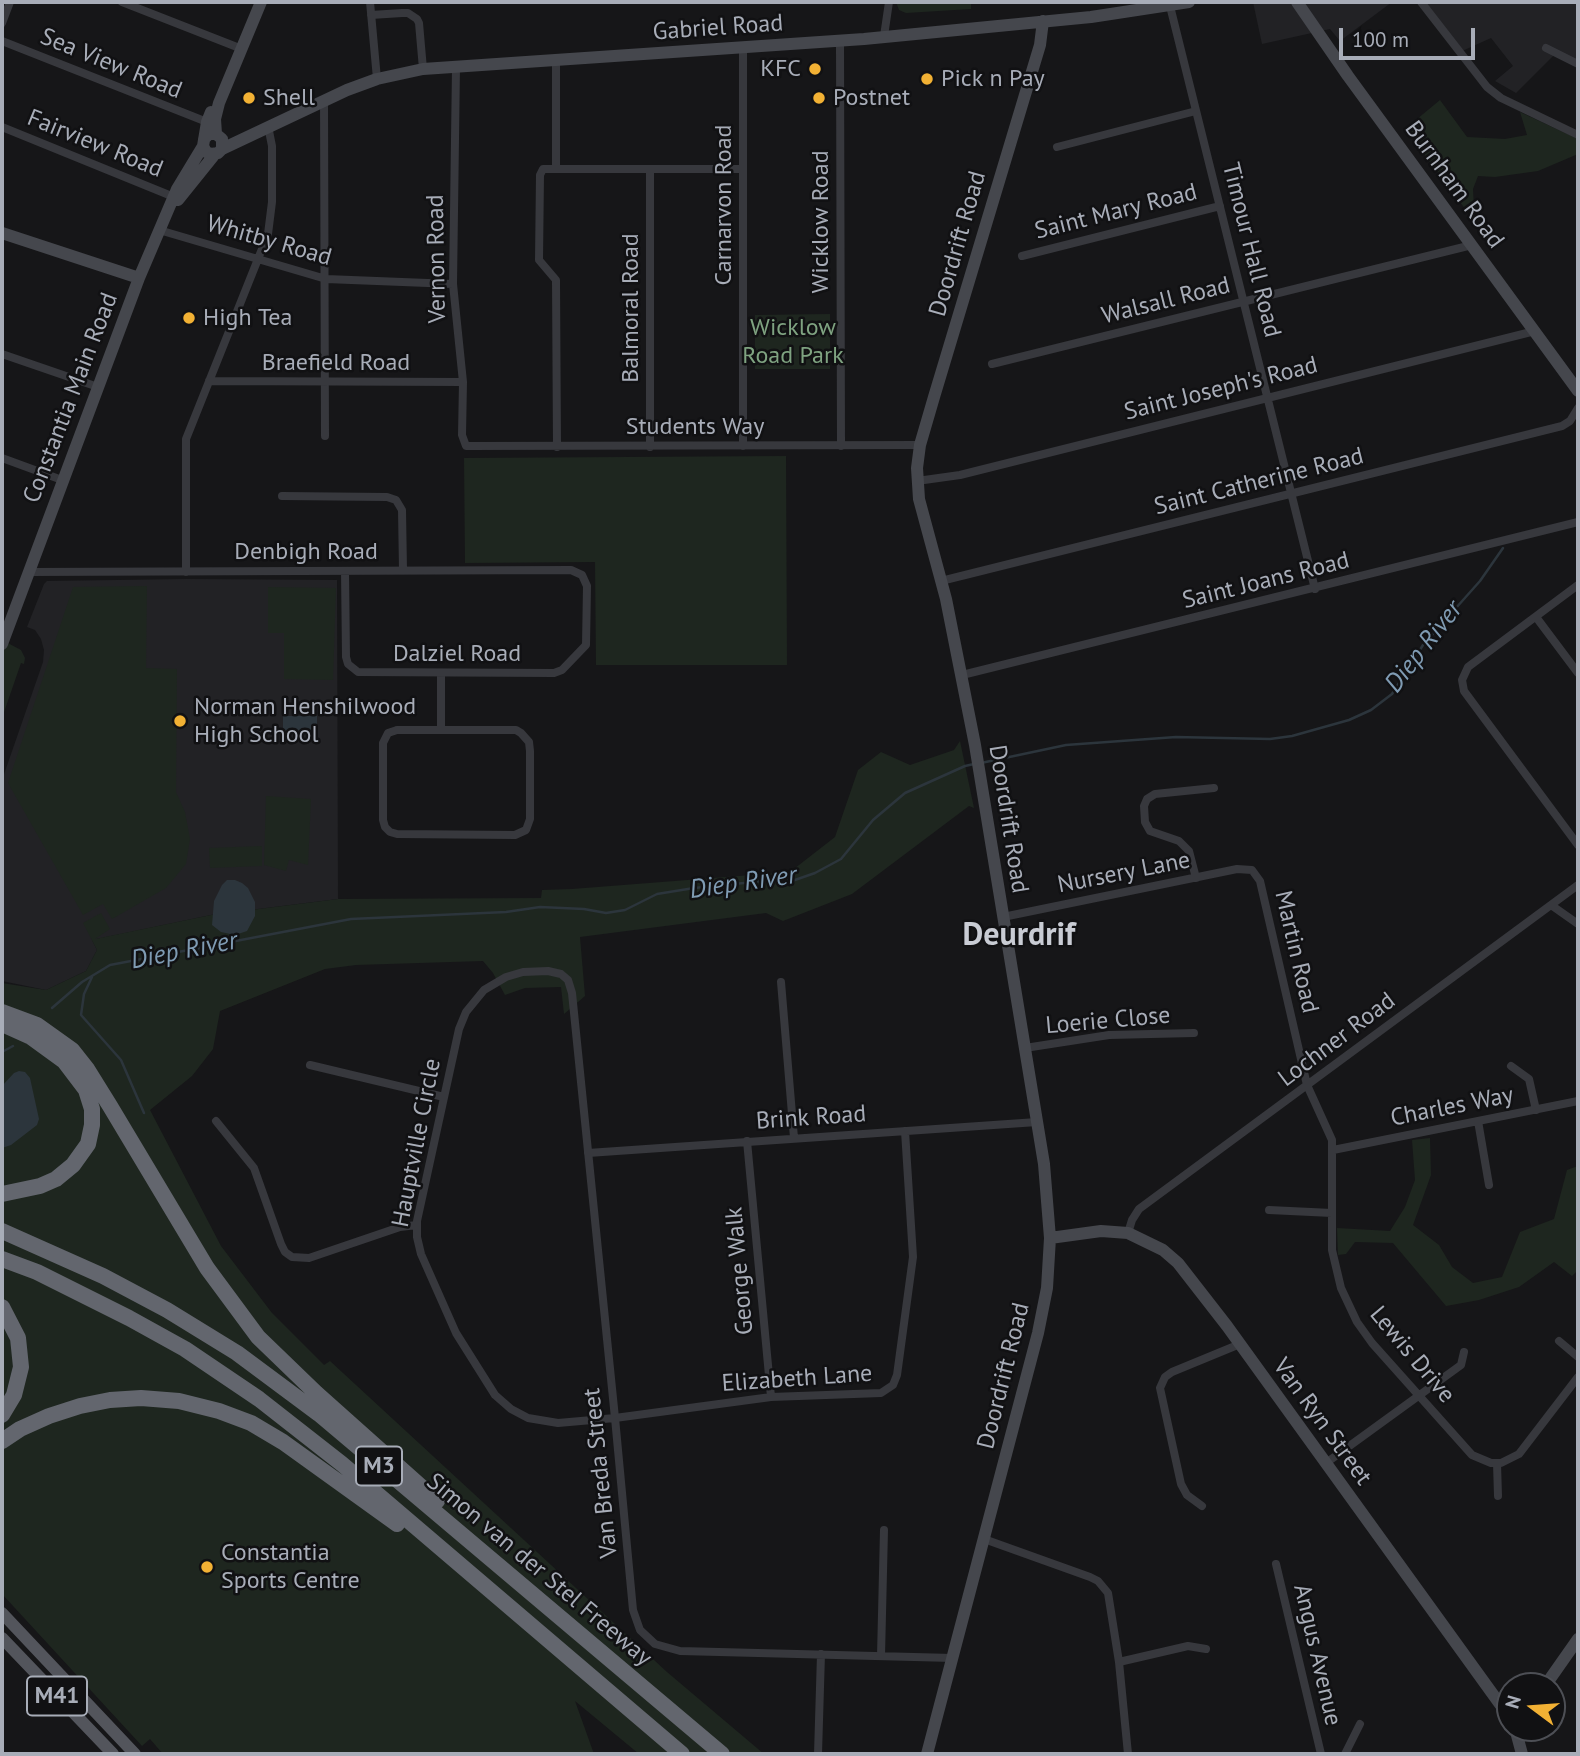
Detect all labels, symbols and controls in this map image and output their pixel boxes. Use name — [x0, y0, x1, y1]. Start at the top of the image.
street label: Gabriel Road — [652, 9, 784, 47]
scale bar — [1342, 14, 1478, 58]
street label: Sea View Road — [36, 23, 186, 105]
text: 100 m — [1352, 26, 1409, 53]
place label: KFC — [760, 55, 801, 83]
marker: KFC — [807, 61, 823, 77]
place label: Pick n Pay — [941, 65, 1045, 93]
marker: Pick n Pay — [919, 71, 935, 87]
place label: Shell — [263, 84, 315, 112]
place label: Postnet — [833, 84, 910, 112]
marker: Shell — [241, 90, 257, 106]
marker: Postnet — [811, 90, 827, 106]
street label: Fairview Road — [23, 104, 167, 184]
street label: Burnham Road — [1398, 116, 1510, 254]
street label: Carnarvon Road — [710, 124, 738, 286]
street label: Wicklow Road — [807, 150, 835, 294]
street label: Timour Hall Road — [1215, 160, 1287, 340]
street label: Doordrift Road — [924, 168, 992, 320]
street label: Saint Mary Road — [1032, 178, 1200, 246]
street label: Vernon Road — [421, 194, 453, 324]
street label: Whitby Road — [203, 209, 335, 273]
street label: Balmoral Road — [617, 233, 645, 383]
street label: Walsall Road — [1099, 271, 1233, 331]
street label: Constantia Main Road — [18, 289, 124, 507]
place label: High Tea — [203, 304, 292, 332]
marker: High Tea — [181, 310, 197, 326]
park label: Wicklow Road Park — [742, 314, 844, 370]
street label: Braefield Road — [262, 349, 410, 377]
street label: Saint Joseph's Road — [1121, 351, 1321, 427]
street label: Students Way — [626, 413, 764, 441]
street label: Saint Catherine Road — [1151, 442, 1367, 522]
street label: Denbigh Road — [234, 538, 378, 566]
street label: Saint Joans Road — [1180, 546, 1352, 616]
water label: Diep River — [1379, 595, 1469, 699]
street label: Dalziel Road — [393, 640, 521, 668]
place label: Norman Henshilwood High School — [194, 693, 416, 749]
marker: Norman Henshilwood High School — [172, 713, 188, 729]
street label: Doordrift Road — [982, 743, 1034, 895]
street label: Nursery Lane — [1055, 846, 1193, 900]
water label: Diep River — [687, 860, 799, 906]
street label: Martin Road — [1268, 888, 1324, 1016]
district label: Deurdrif — [963, 917, 1075, 955]
water label: Diep River — [128, 925, 240, 977]
street label: Lochner Road — [1273, 987, 1401, 1093]
street label: Loerie Close — [1044, 1001, 1172, 1041]
street label: Hauptville Circle — [387, 1056, 447, 1230]
street label: Charles Way — [1388, 1081, 1516, 1133]
street label: Brink Road — [755, 1100, 867, 1136]
street label: George Walk — [720, 1206, 760, 1336]
street label: Doordrift Road — [972, 1300, 1036, 1452]
street label: Lewis Drive — [1363, 1301, 1461, 1409]
street label: Van Ryn Street — [1266, 1353, 1378, 1491]
street label: Elizabeth Lane — [721, 1359, 873, 1399]
street label: Van Breda Street — [578, 1387, 624, 1559]
road number: M3 — [356, 1446, 402, 1485]
street label: Simon van der Stel Freeway — [421, 1467, 657, 1673]
place label: Constantia Sports Centre — [221, 1539, 360, 1595]
marker: Constantia Sports Centre — [199, 1559, 215, 1575]
street label: Angus Avenue — [1287, 1581, 1347, 1729]
north arrow — [1496, 1672, 1566, 1742]
road number: M41 — [27, 1676, 87, 1716]
text: N — [1499, 1692, 1526, 1711]

